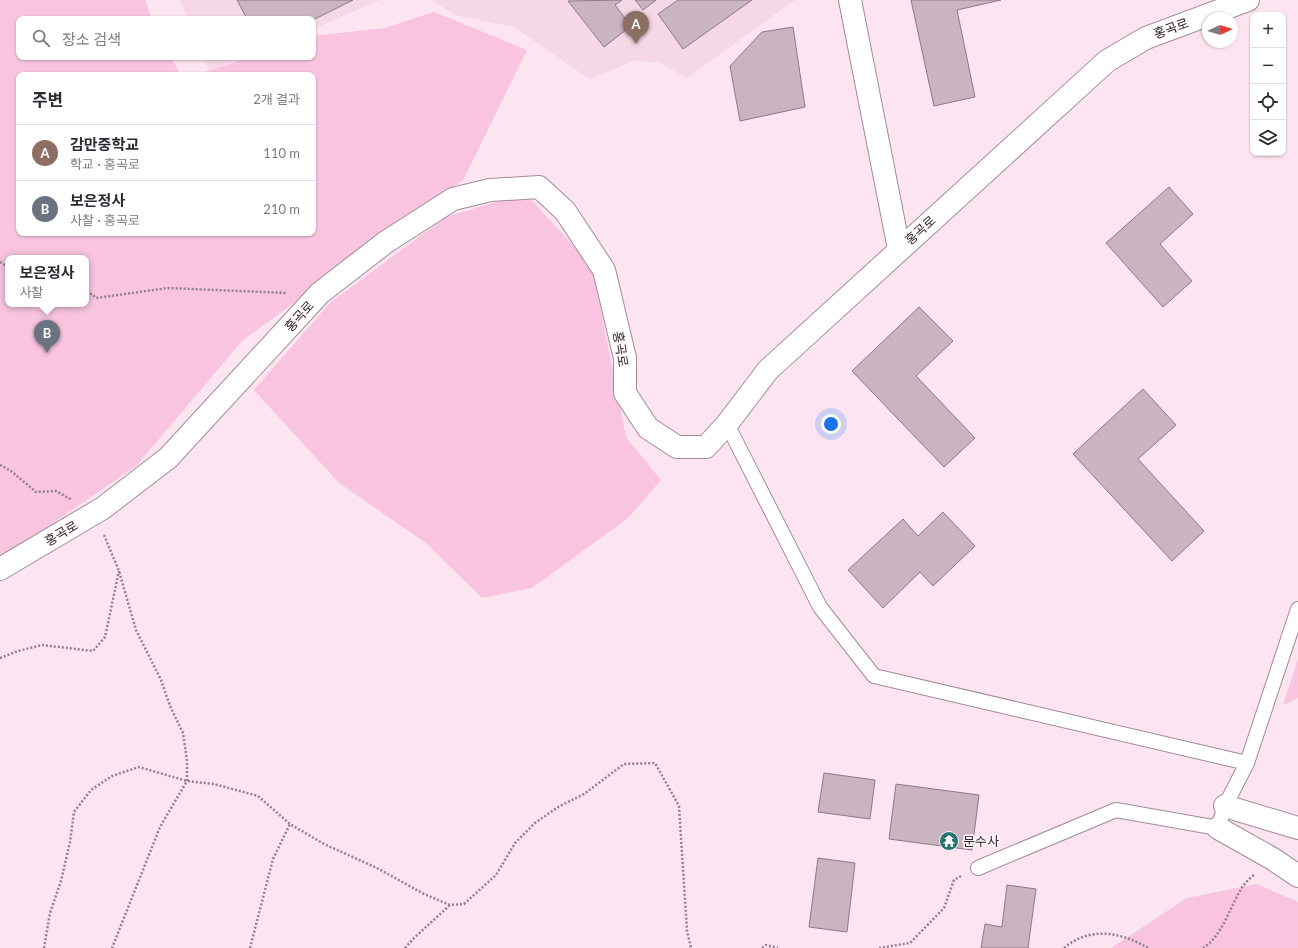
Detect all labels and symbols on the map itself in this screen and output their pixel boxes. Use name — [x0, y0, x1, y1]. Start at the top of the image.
pin: A — [623, 11, 649, 44]
north arrow — [1202, 12, 1238, 48]
street label: 홍곡로 — [1151, 14, 1191, 42]
street label: 홍곡로 — [901, 212, 939, 248]
street label: 홍곡로 — [281, 297, 317, 335]
pin: B — [34, 320, 60, 353]
street label: 홍곡로 — [610, 330, 632, 368]
your location — [821, 414, 841, 434]
street label: 홍곡로 — [41, 517, 81, 549]
temple icon: 문수사 — [938, 830, 960, 852]
place label: 문수사 — [963, 833, 999, 849]

